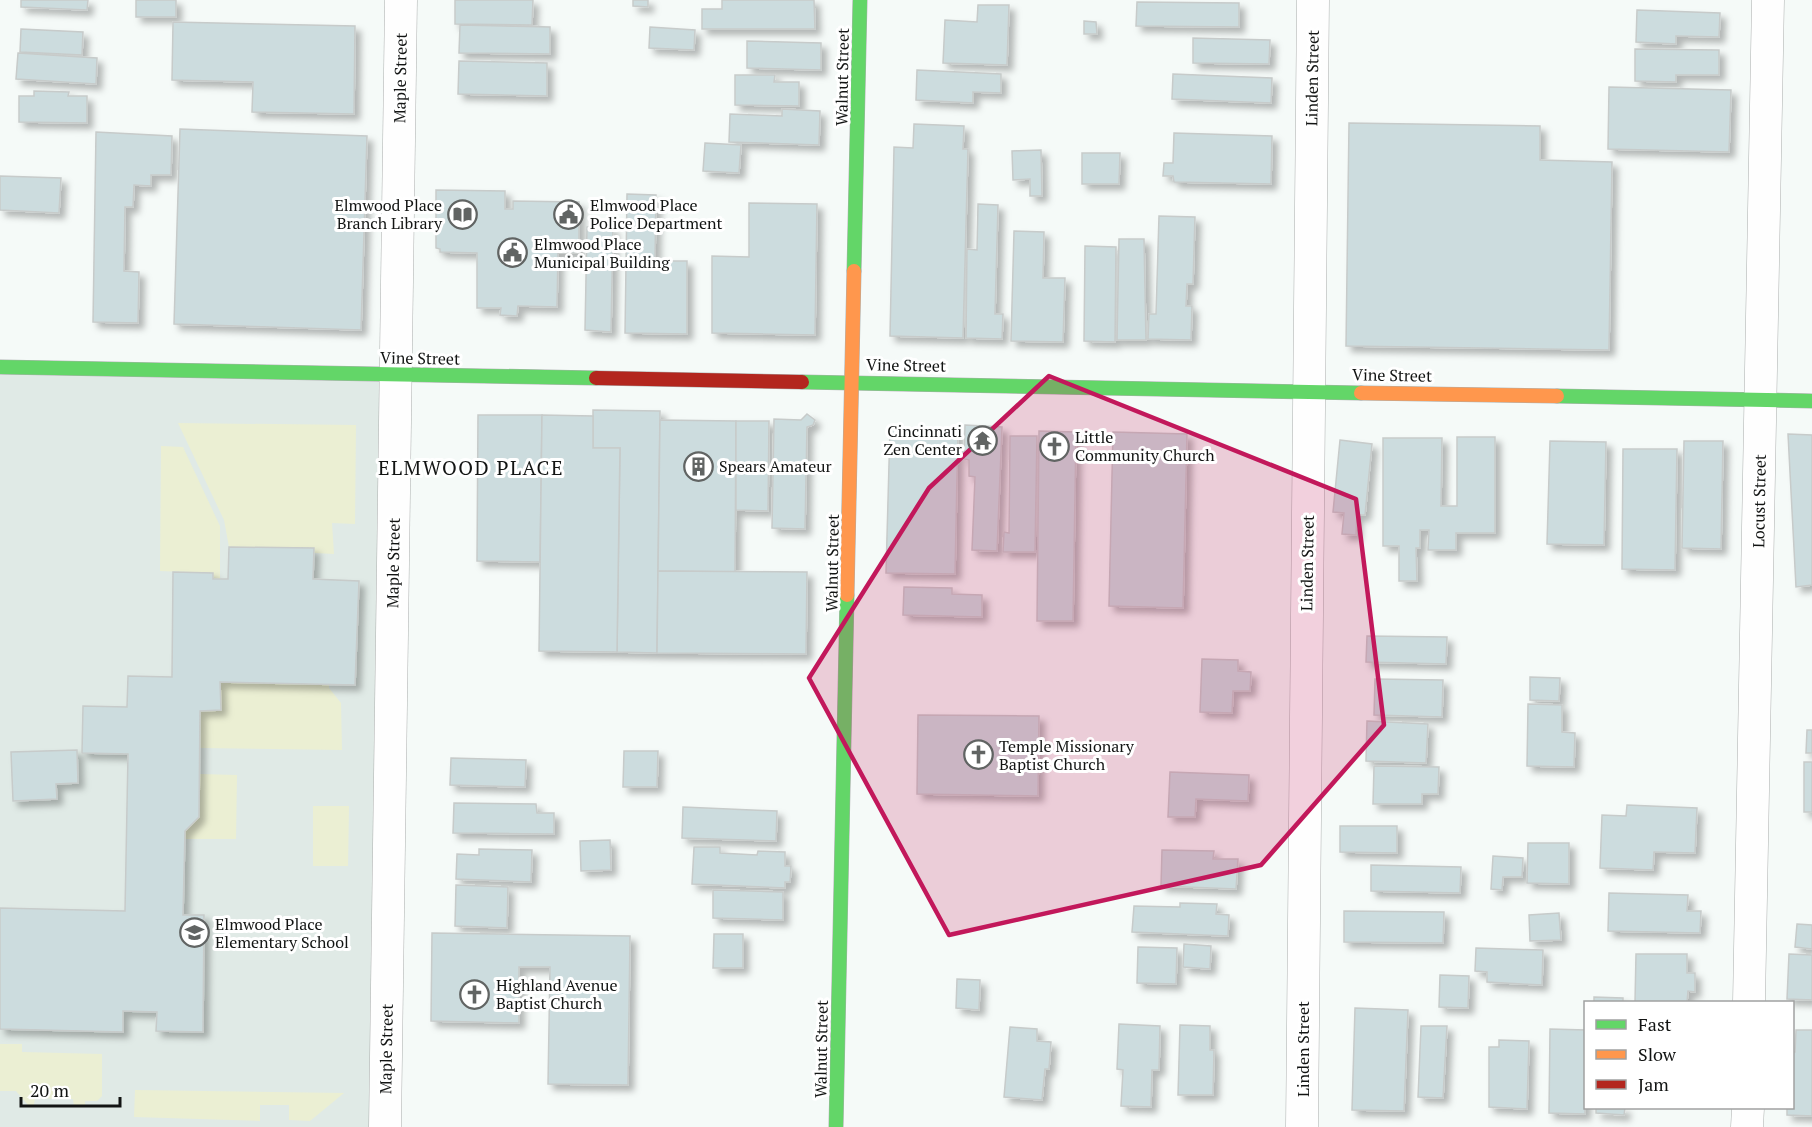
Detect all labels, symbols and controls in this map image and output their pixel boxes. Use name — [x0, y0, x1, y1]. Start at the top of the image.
street label: Walnut Street — [830, 28, 854, 126]
street label: Linden Street — [1300, 30, 1324, 126]
street label: Maple Street — [388, 33, 412, 123]
place label: Elmwood Place Branch Library — [334, 194, 443, 234]
place label: Elmwood Place Police Department — [590, 194, 723, 234]
library icon: Elmwood Place Branch Library — [447, 198, 479, 230]
public building icon: Elmwood Place Police Department — [553, 198, 585, 230]
place label: Elmwood Place Municipal Building — [534, 233, 670, 273]
public building icon: Elmwood Place Municipal Building — [497, 237, 529, 269]
street label: Vine Street — [380, 346, 460, 370]
street label: Vine Street — [866, 353, 946, 377]
street label: Vine Street — [1352, 363, 1432, 387]
place label: Cincinnati Zen Center — [884, 420, 963, 460]
temple icon: Cincinnati Zen Center — [967, 424, 999, 456]
place label: Little Community Church — [1075, 426, 1215, 466]
church icon: Little Community Church — [1038, 430, 1070, 462]
building icon: Spears Amateur — [682, 450, 714, 482]
district label: ELMWOOD PLACE — [378, 454, 564, 481]
street label: Locust Street — [1747, 454, 1771, 548]
place label: Spears Amateur — [719, 455, 832, 477]
street label: Walnut Street — [820, 514, 844, 612]
street label: Linden Street — [1295, 515, 1319, 611]
street label: Maple Street — [381, 518, 405, 608]
place label: Temple Missionary Baptist Church — [999, 735, 1135, 775]
church icon: Temple Missionary Baptist Church — [962, 739, 994, 771]
place label: Elmwood Place Elementary School — [215, 913, 349, 953]
school or university icon: Elmwood Place Elementary School — [178, 917, 210, 949]
place label: Highland Avenue Baptist Church — [496, 974, 618, 1014]
church icon: Highland Avenue Baptist Church — [459, 978, 491, 1010]
street label: Walnut Street — [809, 1000, 833, 1098]
street label: Linden Street — [1292, 1001, 1314, 1097]
legend — [1584, 1001, 1794, 1109]
street label: Maple Street — [374, 1004, 398, 1094]
text: Fast — [1638, 1012, 1672, 1036]
text: Slow — [1638, 1042, 1677, 1066]
scale bar — [21, 1070, 120, 1108]
text: Jam — [1638, 1072, 1669, 1096]
text: 20 m — [30, 1078, 70, 1102]

